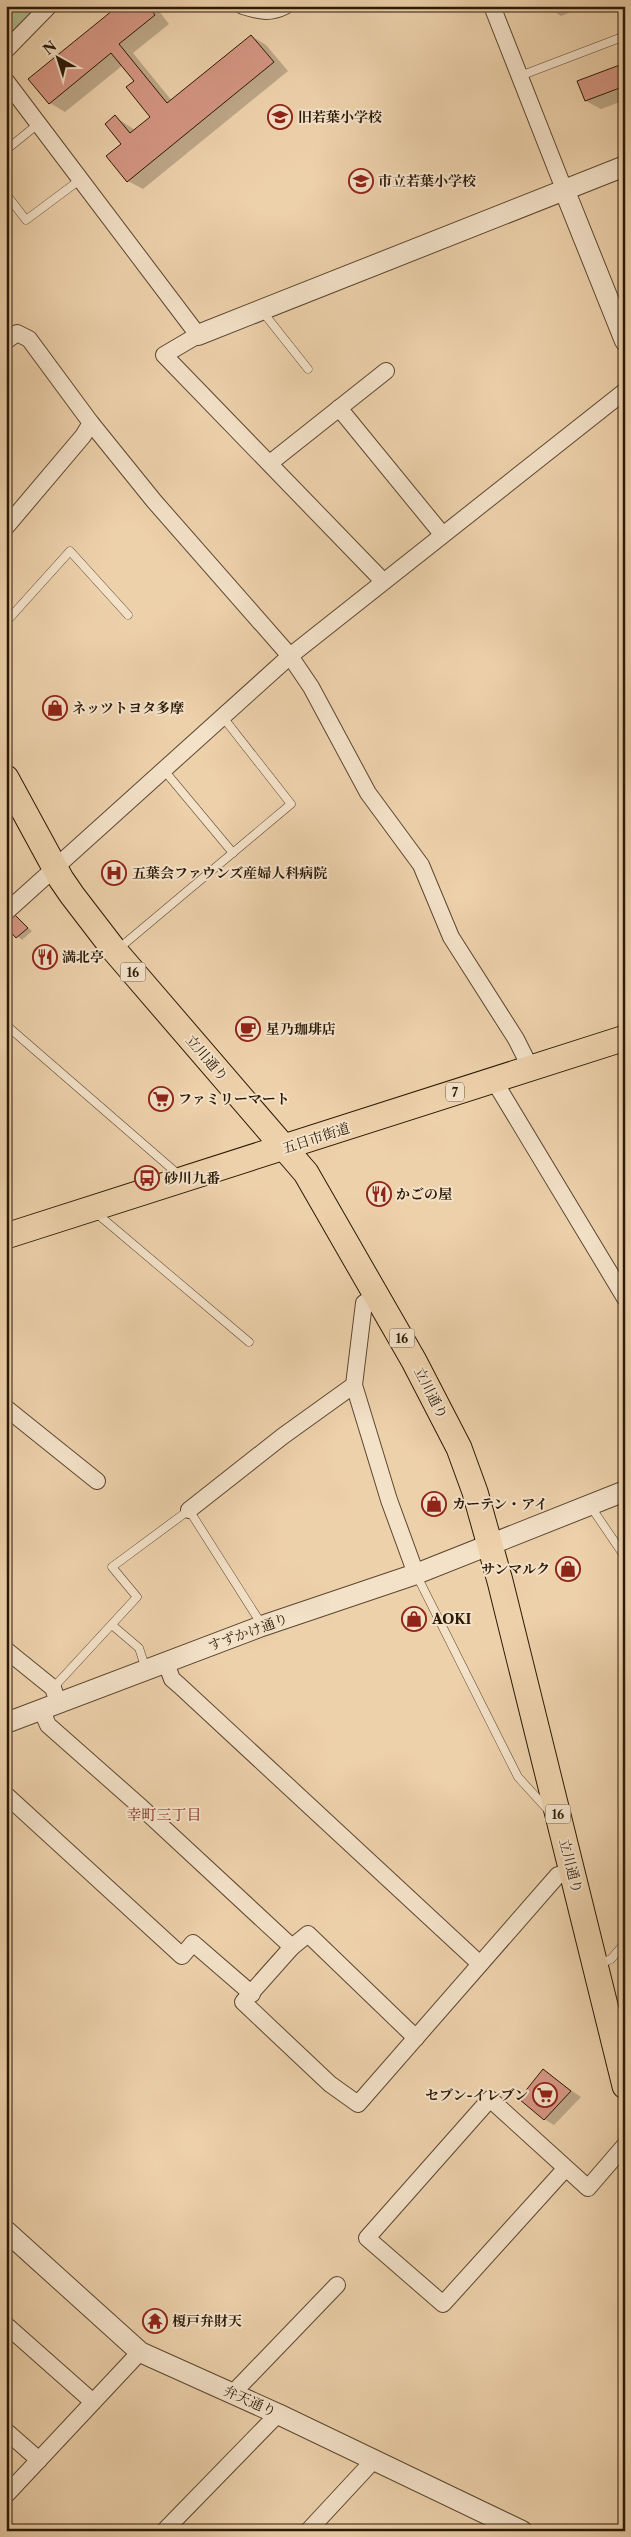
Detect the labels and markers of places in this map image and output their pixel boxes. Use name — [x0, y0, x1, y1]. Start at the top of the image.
school or university icon: 旧若葉小学校 — [267, 104, 293, 130]
place label: 旧若葉小学校 — [298, 108, 382, 126]
school or university icon: 市立若葉小学校 — [348, 168, 374, 194]
place label: 市立若葉小学校 — [378, 172, 476, 190]
shop icon: ネッツトヨタ多摩 — [42, 695, 68, 721]
place label: ネッツトヨタ多摩 — [72, 699, 184, 717]
hospital icon: 五葉会ファウンズ産婦人科病院 — [101, 860, 127, 886]
place label: 五葉会ファウンズ産婦人科病院 — [132, 864, 327, 882]
restaurant icon: 満北亭 — [32, 944, 58, 970]
place label: 満北亭 — [62, 948, 104, 966]
cafe icon: 星乃珈琲店 — [235, 1016, 261, 1042]
place label: 星乃珈琲店 — [266, 1020, 336, 1038]
supermarket icon: ファミリーマート — [148, 1086, 174, 1112]
place label: ファミリーマート — [178, 1090, 290, 1108]
bus stop icon: 砂川九番 — [134, 1165, 160, 1191]
place label: 砂川九番 — [164, 1169, 220, 1187]
restaurant icon: かごの屋 — [366, 1181, 392, 1207]
place label: かごの屋 — [396, 1185, 452, 1203]
shop icon: カーテン・アイ — [421, 1491, 447, 1517]
place label: カーテン・アイ — [452, 1495, 548, 1513]
shop icon: サンマルク — [555, 1556, 581, 1582]
place label: サンマルク — [481, 1560, 550, 1578]
shop icon: AOKI — [401, 1606, 427, 1632]
place label: AOKI — [431, 1610, 471, 1628]
supermarket icon: セブン-イレブン — [532, 2082, 558, 2108]
place label: セブン-イレブン — [425, 2086, 528, 2104]
temple icon: 榎戸弁財天 — [142, 2308, 168, 2334]
place label: 榎戸弁財天 — [172, 2312, 242, 2330]

